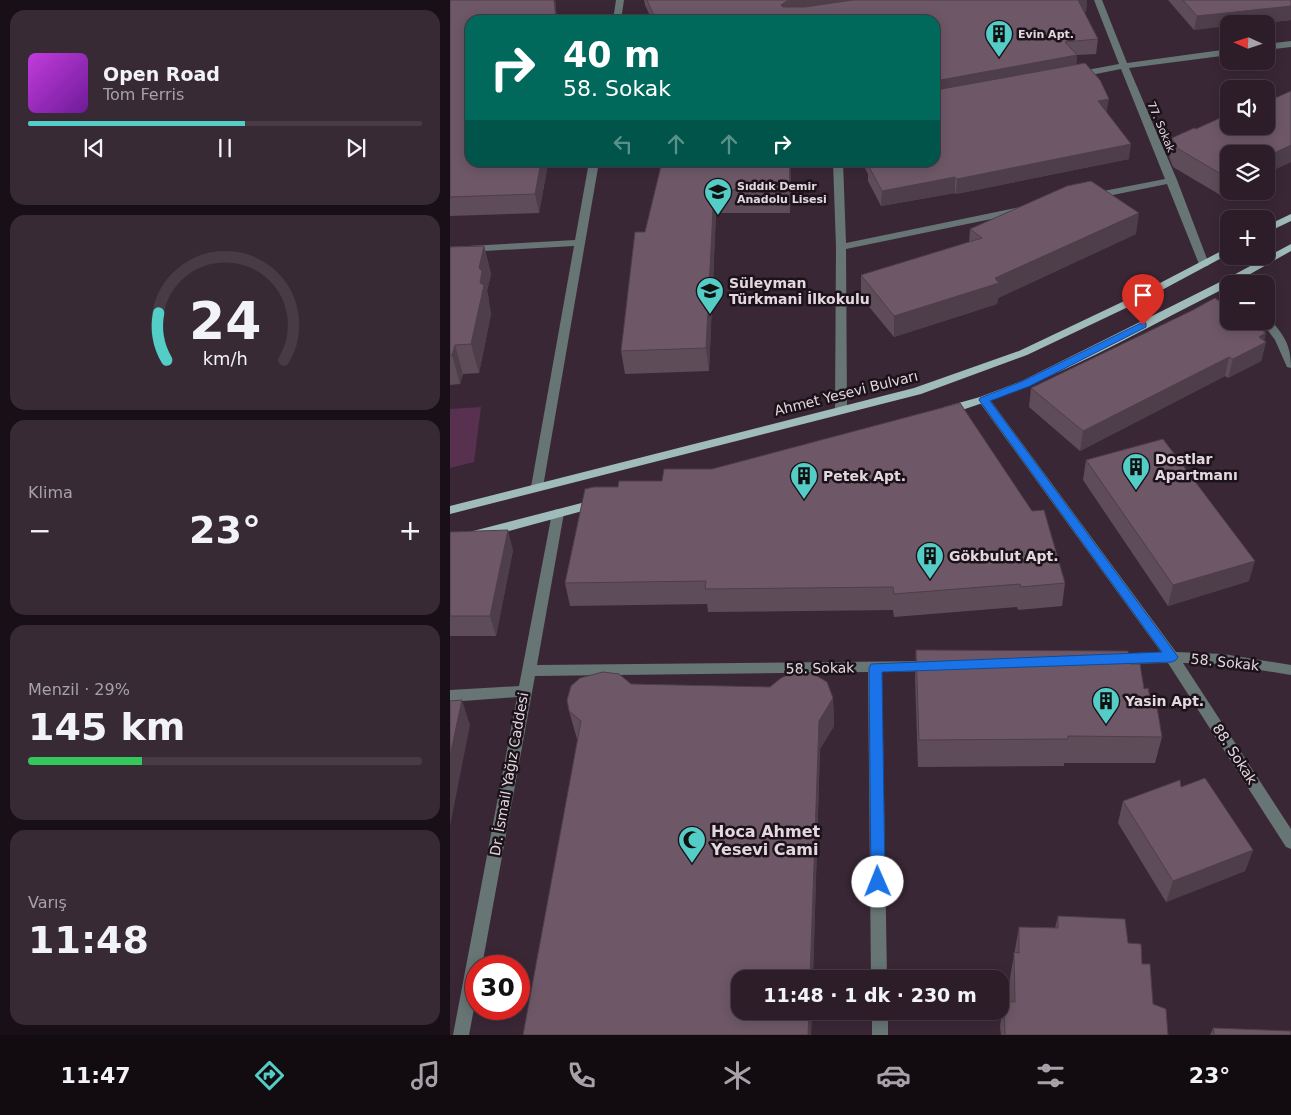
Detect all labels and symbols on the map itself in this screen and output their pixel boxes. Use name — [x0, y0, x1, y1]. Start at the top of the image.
north arrow — [1220, 15, 1275, 70]
building icon: Evin Apt. — [984, 19, 1014, 58]
place label: Evin Apt. — [1018, 28, 1074, 41]
street label: 77. Sokak — [1144, 100, 1178, 155]
school or university icon: Sıddık Demir Anadolu Lisesi — [703, 177, 733, 216]
place label: Sıddık Demir Anadolu Lisesi — [737, 180, 827, 206]
pin — [1122, 274, 1164, 325]
place label: Süleyman Türkmani İlkokulu — [729, 275, 870, 307]
school or university icon: Süleyman Türkmani İlkokulu — [695, 276, 725, 315]
street label: Ahmet Yesevi Bulvarı — [773, 367, 919, 419]
place label: Dostlar Apartmanı — [1155, 451, 1238, 483]
building icon: Dostlar Apartmanı — [1121, 452, 1151, 491]
building icon: Petek Apt. — [789, 461, 819, 500]
place label: Petek Apt. — [823, 468, 906, 484]
building icon: Gökbulut Apt. — [915, 541, 945, 580]
place label: Gökbulut Apt. — [949, 548, 1059, 564]
street label: 58. Sokak — [1190, 650, 1261, 674]
street label: 58. Sokak — [786, 659, 855, 677]
building icon: Yasin Apt. — [1091, 686, 1121, 725]
street label: Dr. İsmail Yağız Caddesi — [486, 691, 531, 857]
place label: Yasin Apt. — [1124, 693, 1204, 709]
street label: 88. Sokak — [1210, 721, 1261, 788]
place label: Hoca Ahmet Yesevi Cami — [710, 822, 821, 859]
mosque icon: Hoca Ahmet Yesevi Cami — [677, 825, 707, 864]
position arrow — [851, 855, 903, 907]
speed limit sign: 30 — [465, 955, 530, 1020]

